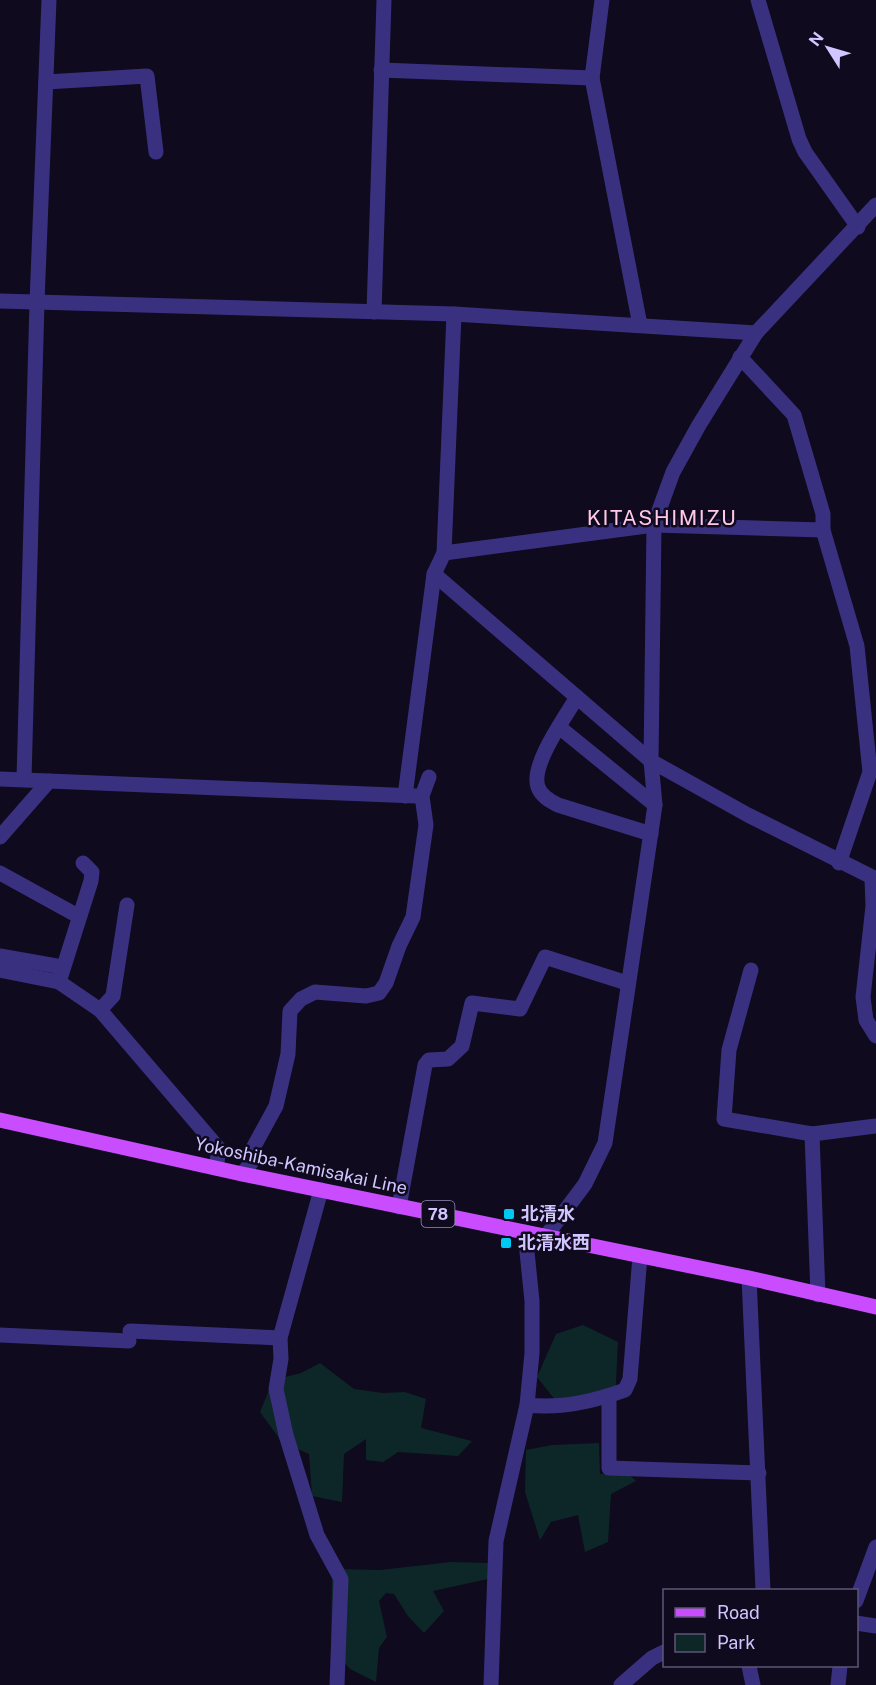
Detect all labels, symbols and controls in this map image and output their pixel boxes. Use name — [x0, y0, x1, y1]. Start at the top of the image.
north arrow — [798, 18, 858, 78]
text: N — [805, 29, 828, 50]
district label: KITASHIMIZU — [587, 505, 737, 530]
street label: Yokoshiba-Kamisakai Line — [193, 1133, 409, 1198]
road number: 78 — [422, 1201, 454, 1227]
place label: 北清水 — [521, 1203, 575, 1224]
marker: 北清水 — [502, 1207, 516, 1221]
place label: 北清水西 — [518, 1232, 590, 1253]
marker: 北清水西 — [499, 1236, 513, 1250]
legend — [663, 1589, 858, 1667]
text: Road — [717, 1602, 760, 1623]
text: Park — [717, 1632, 755, 1653]

